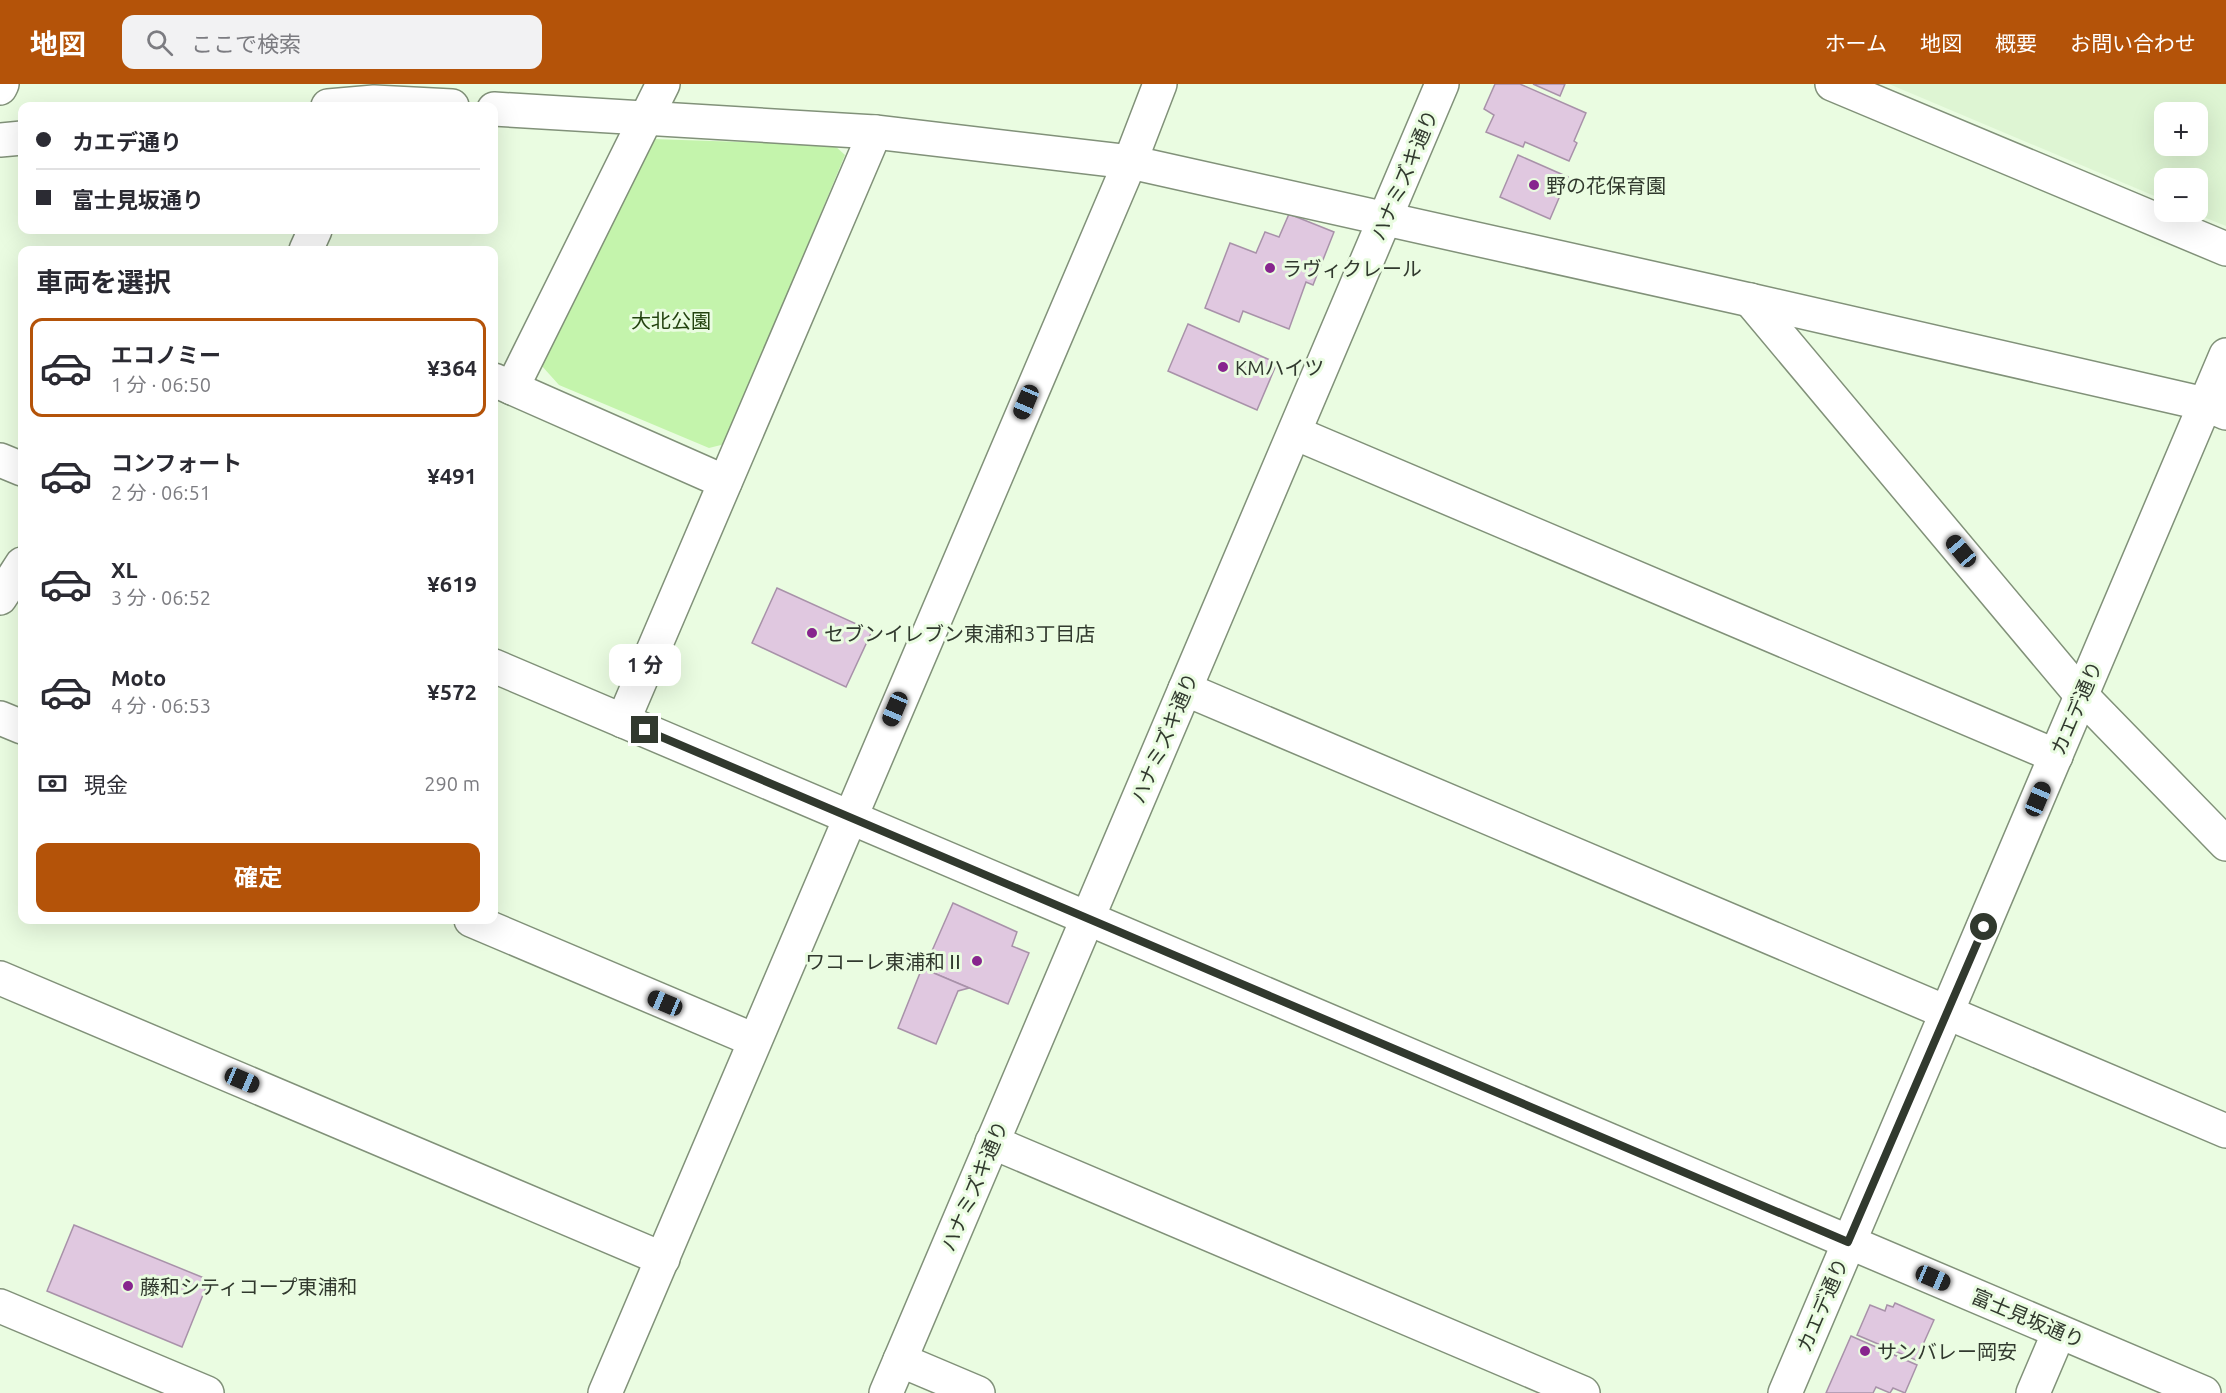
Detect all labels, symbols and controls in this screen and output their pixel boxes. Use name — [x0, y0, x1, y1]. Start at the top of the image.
search box — [122, 15, 542, 69]
icon: search — [143, 26, 176, 59]
text: 地図 — [30, 28, 86, 59]
text: ここで検索 — [191, 31, 301, 56]
text: ホーム — [1825, 31, 1887, 55]
text: 地図 — [1920, 31, 1962, 55]
text: 概要 — [1995, 31, 2037, 55]
text: お問い合わせ — [2070, 31, 2196, 55]
map controls — [2154, 102, 2208, 222]
button: + — [2154, 102, 2208, 156]
street label: ハナミズキ通り — [1366, 106, 1442, 244]
text: カエデ通り — [72, 129, 182, 154]
button: − — [2154, 168, 2208, 222]
place label: 野の花保育園 — [1546, 174, 1666, 197]
marker: 野の花保育園 — [1527, 178, 1541, 192]
text: 富士見坂通り — [72, 187, 204, 212]
place label: ラヴィクレール — [1282, 257, 1422, 280]
marker: ラヴィクレール — [1263, 261, 1277, 275]
text: 車両を選択 — [36, 267, 171, 297]
park label: 大北公園 — [631, 309, 711, 332]
icon: car — [39, 341, 93, 395]
text: エコノミー — [111, 342, 221, 367]
text: ¥364 — [427, 355, 477, 380]
place label: KMハイツ — [1235, 356, 1324, 379]
marker: KMハイツ — [1216, 360, 1230, 374]
text: 1 分 · 06:50 — [111, 373, 211, 396]
car — [1011, 382, 1041, 422]
icon: car — [39, 449, 93, 503]
text: コンフォート — [111, 450, 242, 475]
text: ¥491 — [427, 463, 477, 488]
text: 2 分 · 06:51 — [111, 481, 211, 504]
car — [1943, 531, 1979, 571]
icon: car — [39, 557, 93, 611]
text: XL — [111, 557, 138, 582]
text: ¥619 — [427, 571, 477, 596]
text: 3 分 · 06:52 — [111, 586, 211, 609]
place label: セブンイレブン東浦和3丁目店 — [824, 622, 1095, 645]
marker: セブンイレブン東浦和3丁目店 — [805, 626, 819, 640]
callout: 1 分 — [609, 643, 681, 685]
text: 1 分 — [627, 653, 663, 676]
street label: カエデ通り — [2046, 657, 2106, 759]
icon: car — [39, 665, 93, 719]
text: Moto — [111, 665, 166, 690]
street label: ハナミズキ通り — [1126, 669, 1202, 807]
text: ¥572 — [427, 679, 477, 704]
car — [880, 689, 910, 729]
text: 4 分 · 06:53 — [111, 694, 211, 717]
route end — [631, 716, 658, 743]
icon: cash — [36, 767, 69, 800]
text: 現金 — [84, 772, 128, 797]
text: 290 m — [424, 772, 480, 795]
car — [2023, 779, 2053, 819]
button: 確定 — [36, 843, 480, 912]
route start — [1970, 913, 1997, 940]
place label: ワコーレ東浦和Ⅱ — [805, 950, 965, 973]
marker: ワコーレ東浦和Ⅱ — [970, 954, 984, 968]
car — [645, 988, 685, 1018]
car — [222, 1065, 262, 1095]
street label: ハナミズキ通り — [936, 1117, 1012, 1255]
street label: カエデ通り — [1792, 1254, 1852, 1356]
car — [1913, 1263, 1953, 1293]
place label: 藤和シティコープ東浦和 — [140, 1275, 358, 1298]
marker: 藤和シティコープ東浦和 — [121, 1279, 135, 1293]
street label: 富士見坂通り — [1968, 1284, 2088, 1352]
place label: サンバレー岡安 — [1877, 1340, 2017, 1363]
marker: サンバレー岡安 — [1858, 1344, 1872, 1358]

